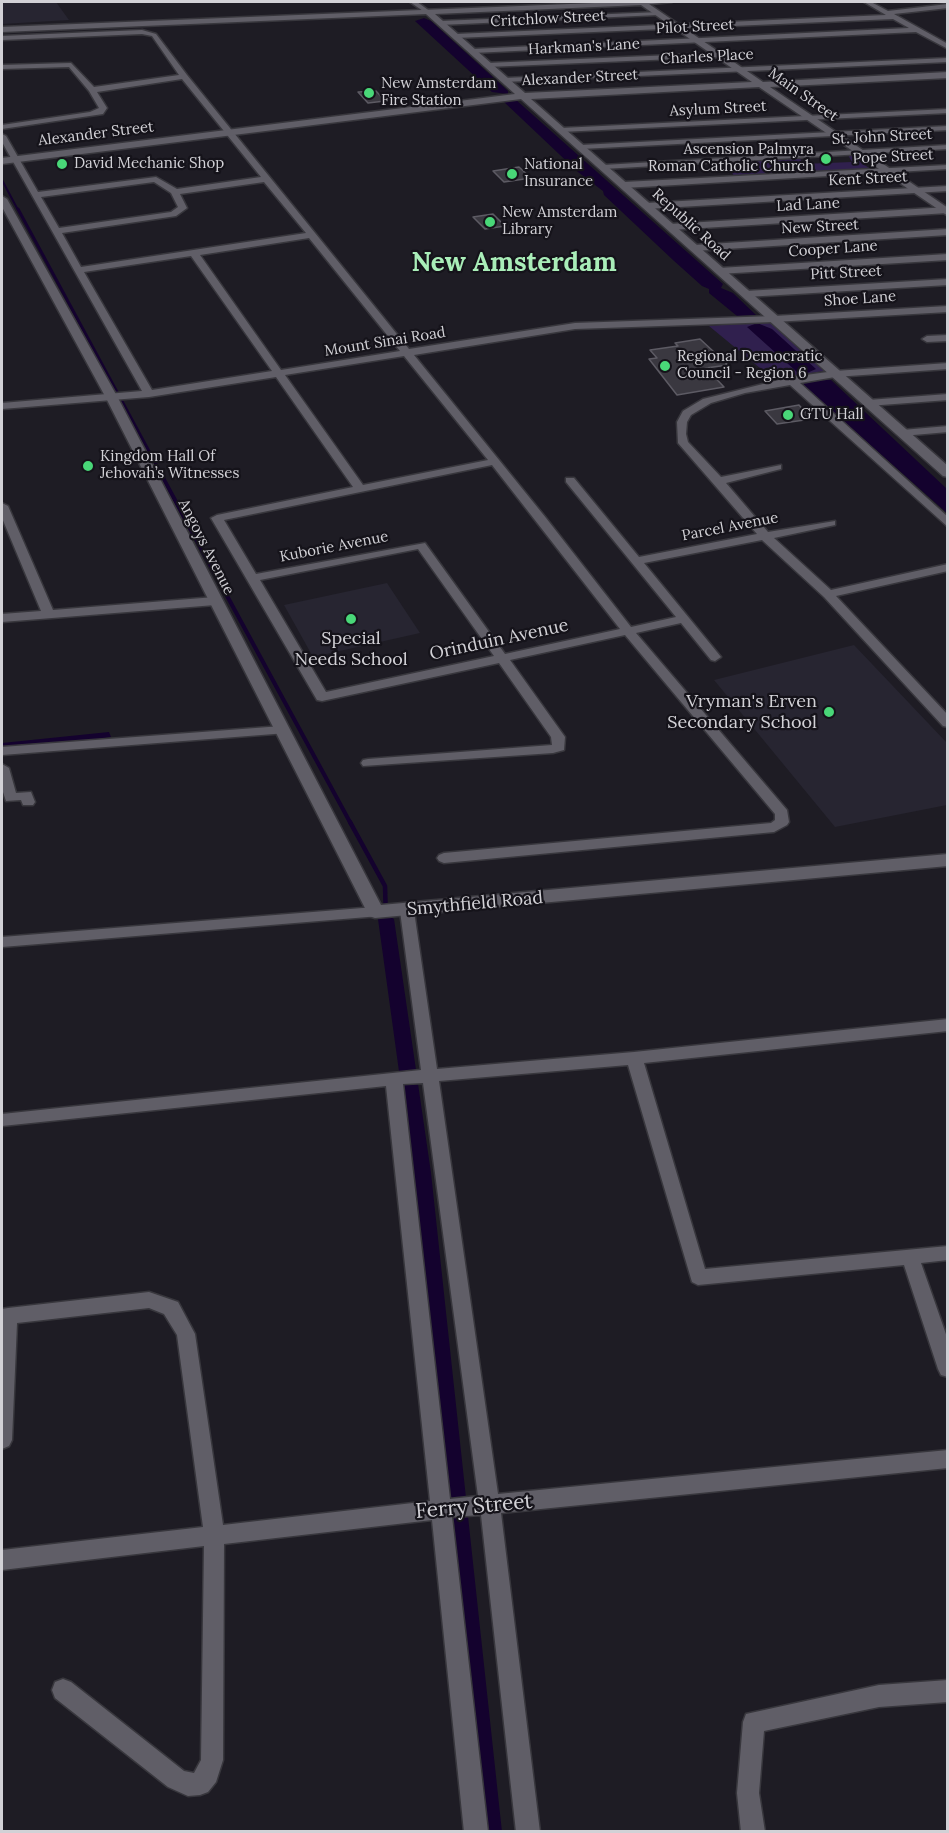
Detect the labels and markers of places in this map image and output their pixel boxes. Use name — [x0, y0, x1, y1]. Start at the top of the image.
place label: New Amsterdam Fire Station — [381, 75, 496, 110]
marker: New Amsterdam Fire Station — [362, 86, 376, 100]
place label: Ascension Palmyra Roman Catholic Church — [648, 141, 814, 176]
marker: Ascension Palmyra Roman Catholic Church — [819, 152, 833, 166]
place label: David Mechanic Shop — [74, 155, 224, 173]
place label: National Insurance — [524, 156, 593, 191]
marker: David Mechanic Shop — [55, 157, 69, 171]
marker: National Insurance — [505, 167, 519, 181]
place label: New Amsterdam Library — [502, 204, 617, 239]
marker: New Amsterdam Library — [483, 215, 497, 229]
place label: Regional Democratic Council - Region 6 — [677, 348, 822, 383]
marker: Regional Democratic Council - Region 6 — [658, 359, 672, 373]
place label: GTU Hall — [800, 406, 864, 424]
marker: GTU Hall — [781, 408, 795, 422]
place label: Kingdom Hall Of Jehovah’s Witnesses — [100, 448, 239, 483]
marker: Kingdom Hall Of Jehovah’s Witnesses — [81, 459, 95, 473]
marker: Special Needs School — [344, 612, 358, 626]
place label: Special Needs School — [294, 628, 408, 670]
place label: Vryman's Erven Secondary School — [667, 691, 817, 734]
marker: Vryman's Erven Secondary School — [822, 705, 836, 719]

